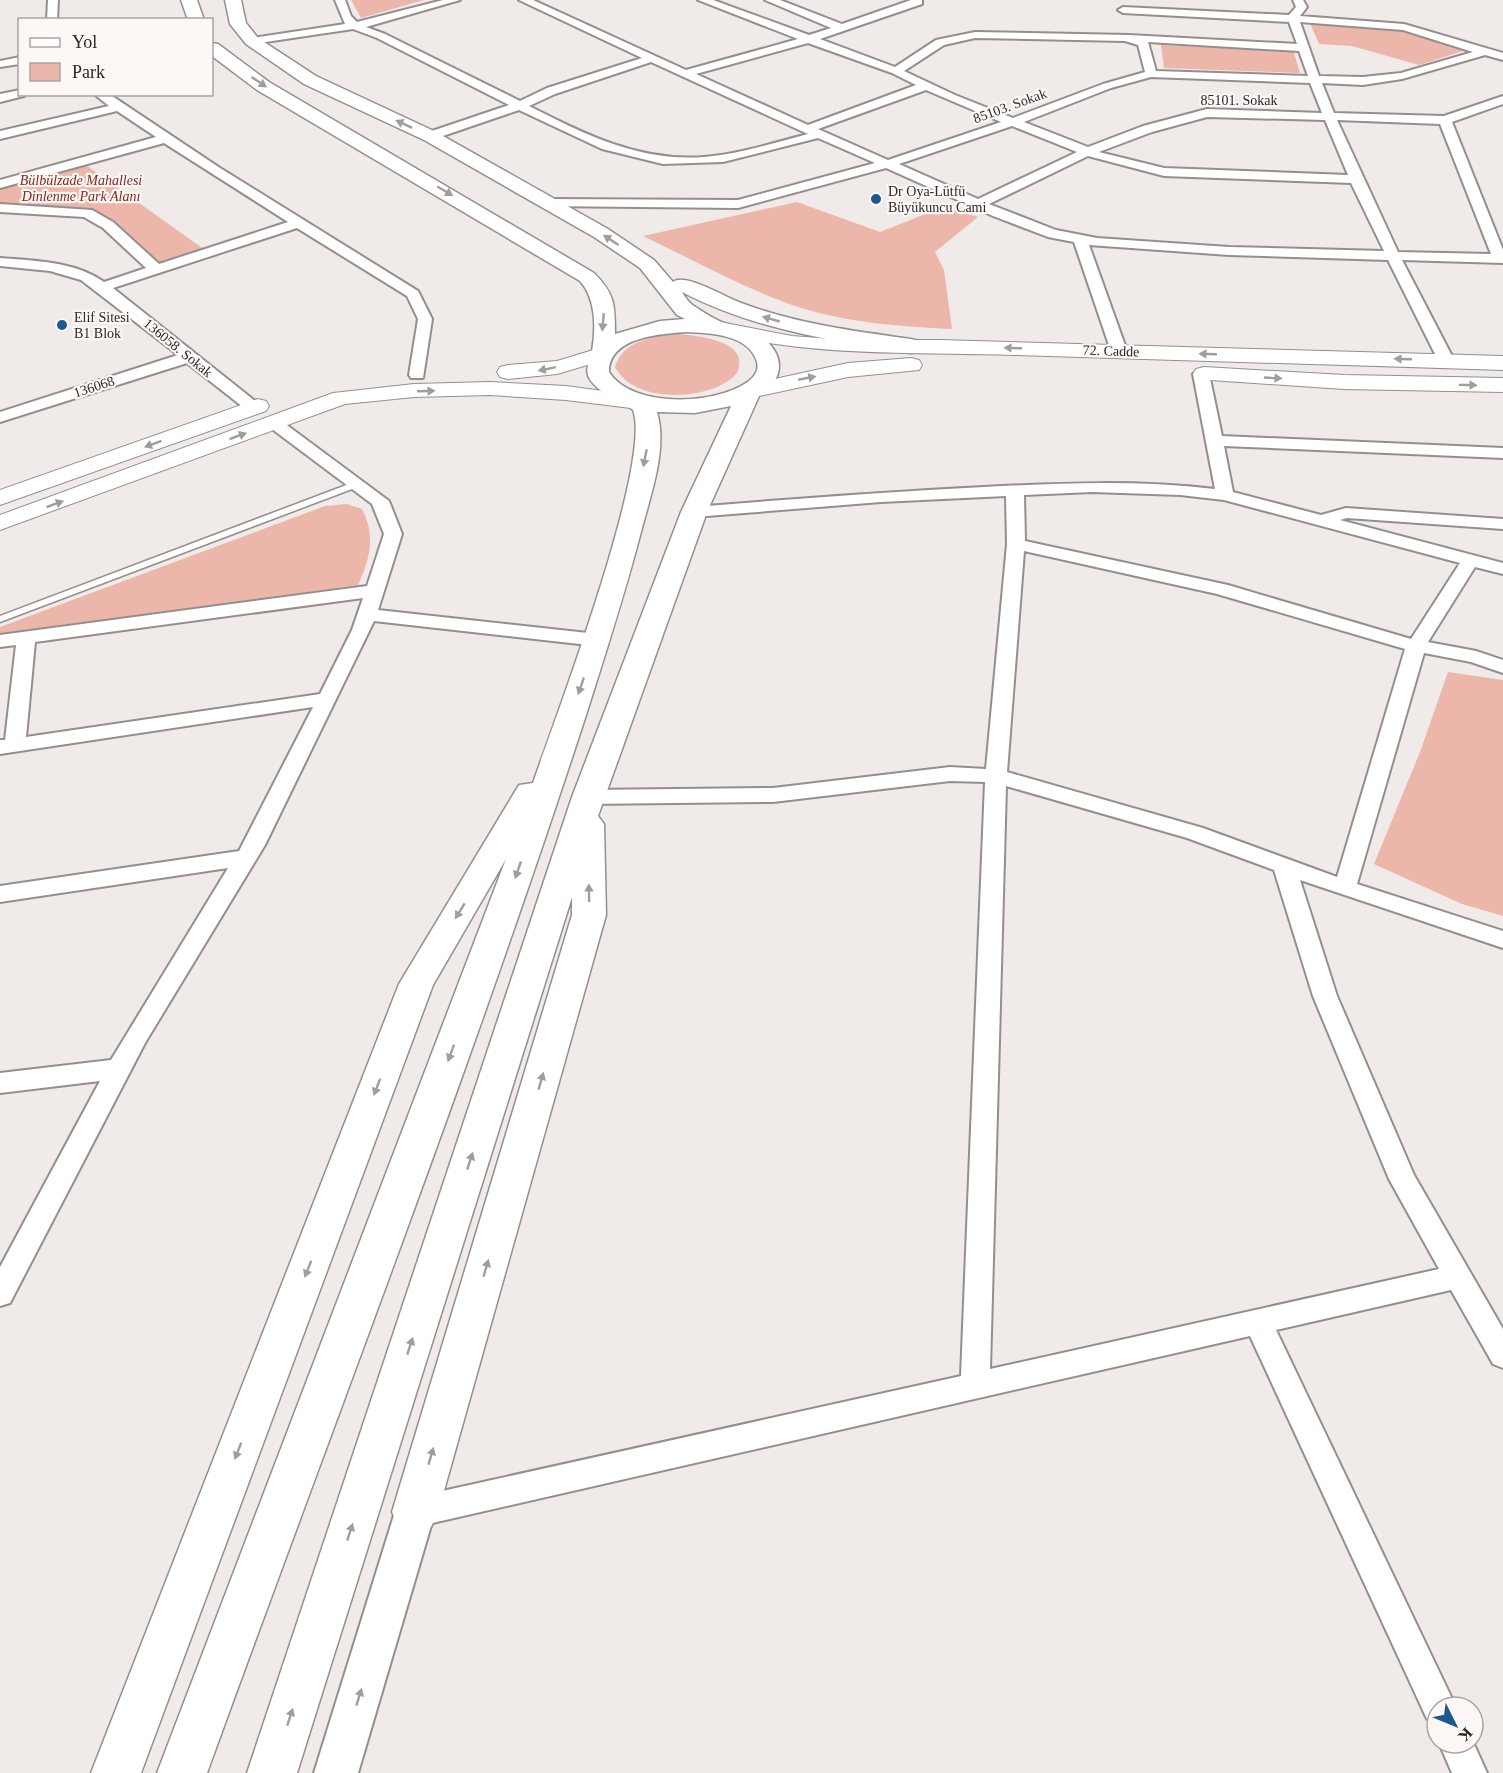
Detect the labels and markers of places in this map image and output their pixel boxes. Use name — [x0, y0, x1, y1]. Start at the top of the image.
place label: Dr Oya-Lütfü Büyükuncu Cami — [888, 184, 986, 215]
marker: Dr Oya-Lütfü Büyükuncu Cami — [869, 192, 883, 206]
place label: Elif Sitesi B1 Blok — [74, 310, 130, 341]
marker: Elif Sitesi B1 Blok — [55, 318, 69, 332]

